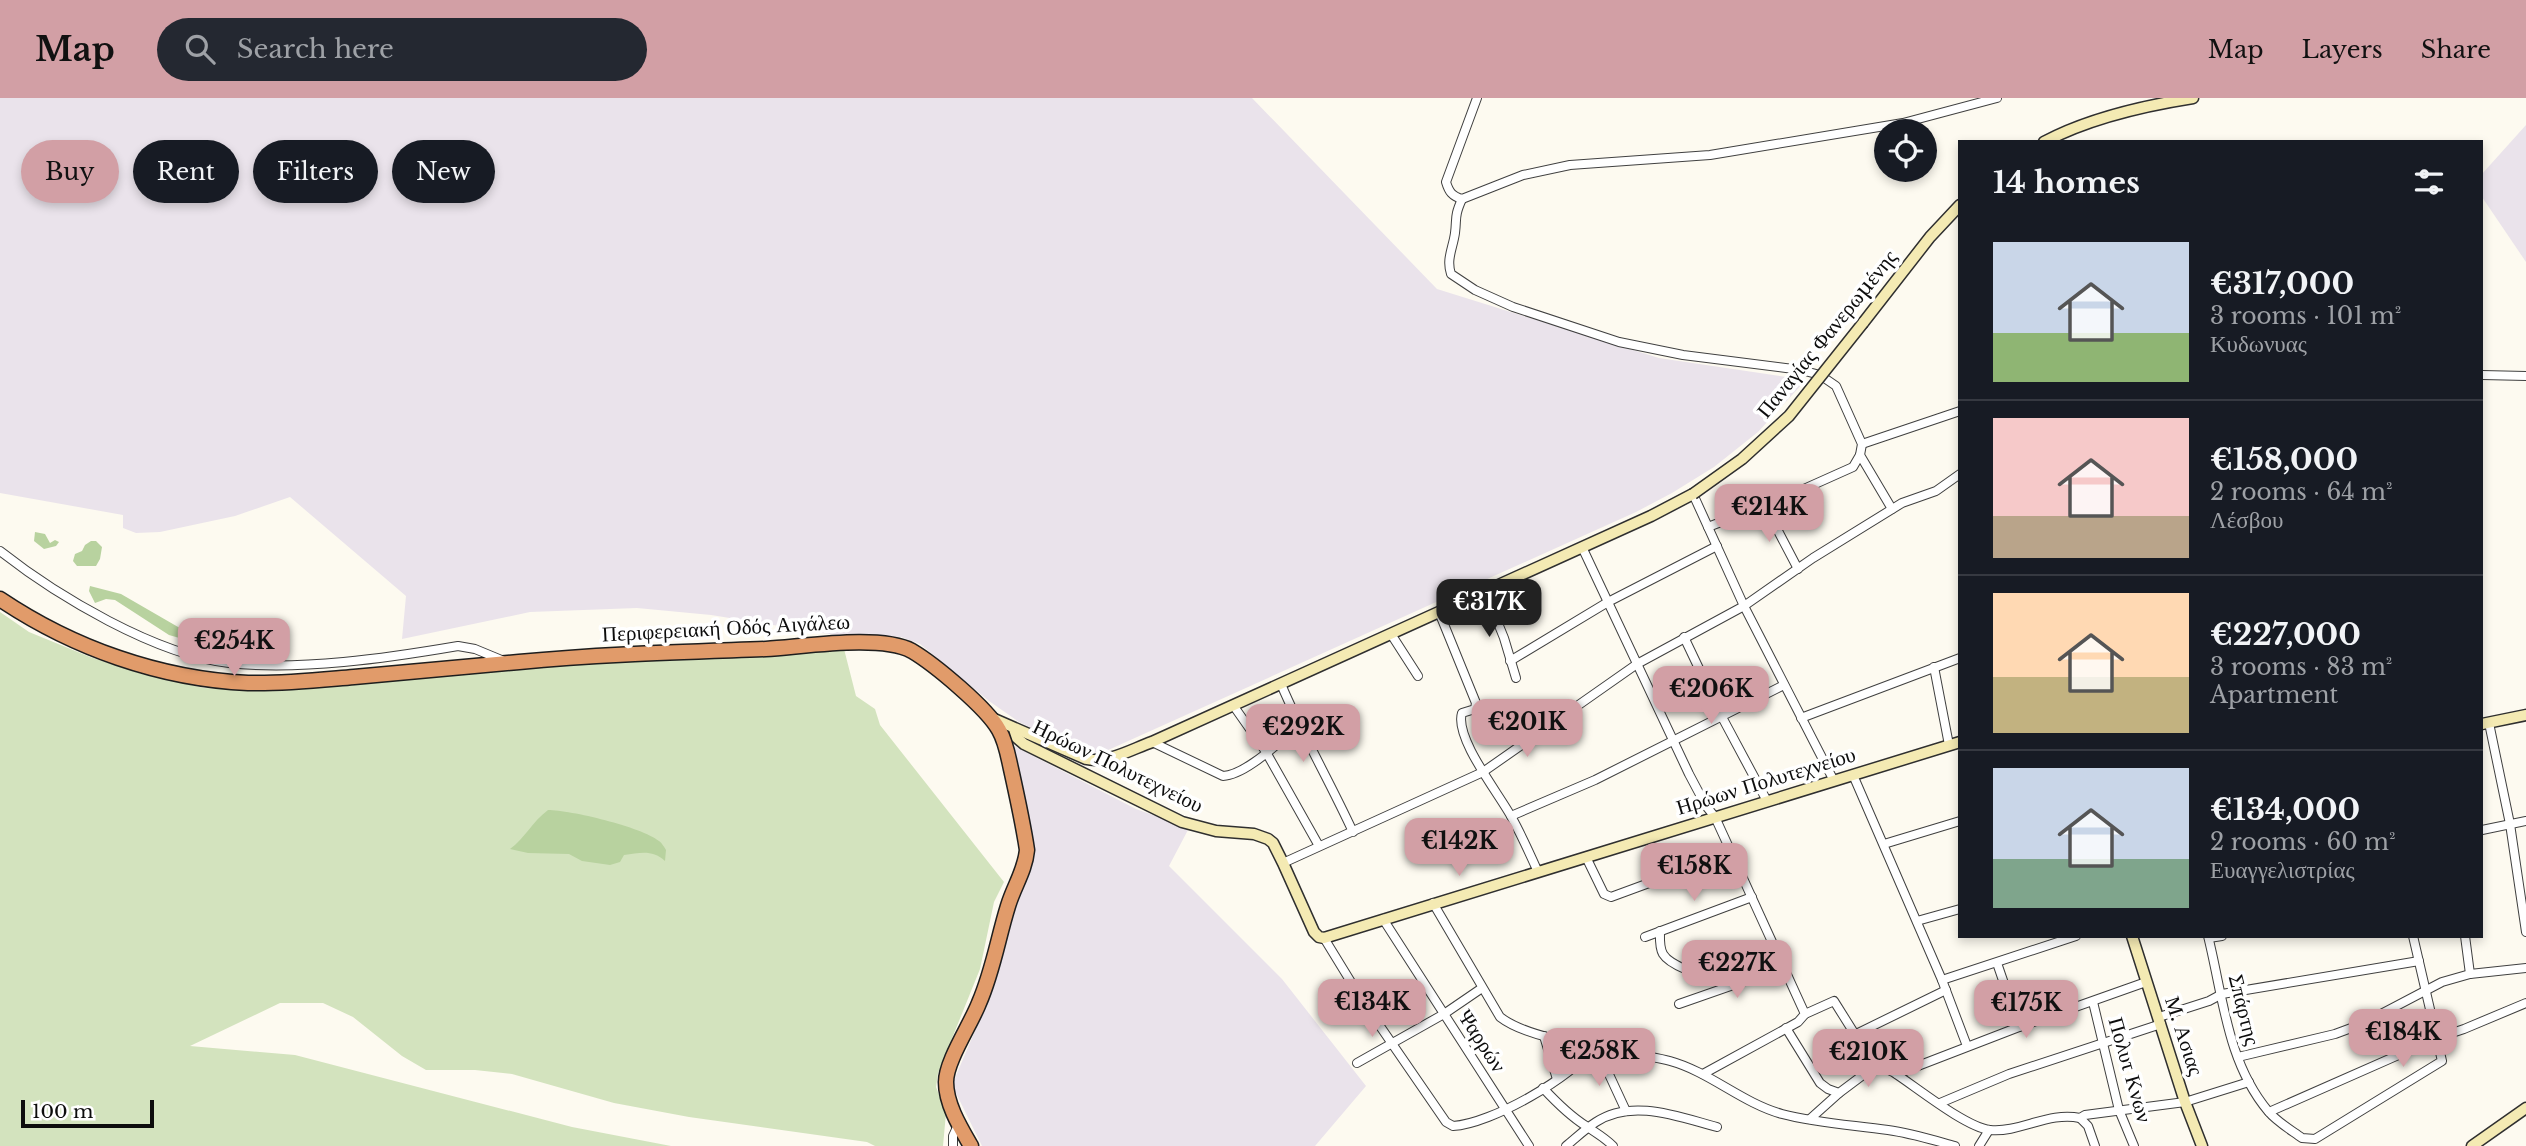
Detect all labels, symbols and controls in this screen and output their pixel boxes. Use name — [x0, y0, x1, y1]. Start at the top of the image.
search box — [157, 18, 647, 81]
text: Map — [35, 29, 115, 70]
icon: search — [181, 30, 219, 68]
text: Search here — [237, 33, 394, 65]
text: Map — [2208, 35, 2264, 64]
text: Layers — [2302, 35, 2383, 64]
text: Share — [2421, 35, 2491, 64]
map controls — [1874, 119, 1937, 182]
button: locate — [1874, 119, 1937, 182]
chip: Buy — [21, 140, 119, 203]
chip: Rent — [133, 140, 239, 203]
chip: Filters — [253, 140, 378, 203]
chip: New — [392, 140, 495, 203]
icon: filters — [2410, 163, 2448, 201]
text: 14 homes — [1993, 164, 2140, 201]
street label: Παναγίας Φανερωμένης — [1751, 244, 1903, 423]
text: €317,000 — [2210, 265, 2354, 302]
icon: home — [2049, 270, 2133, 354]
text: 3 rooms · 101 m² — [2210, 302, 2401, 330]
text: Κυδωνυας — [2210, 330, 2307, 358]
text: €158,000 — [2210, 441, 2358, 478]
icon: home — [2049, 446, 2133, 530]
text: 2 rooms · 64 m² — [2210, 478, 2393, 506]
pin: €214K — [1720, 484, 1818, 544]
text: €214K — [1731, 493, 1807, 521]
text: Λέσβου — [2210, 506, 2283, 534]
pin: €317K — [1440, 580, 1538, 639]
text: €317K — [1452, 588, 1526, 616]
street label: Περιφερειακή Οδός Αιγάλεω — [601, 609, 851, 647]
text: €227,000 — [2210, 616, 2361, 653]
pin: €254K — [185, 618, 283, 678]
icon: home — [2049, 621, 2133, 705]
text: €254K — [194, 627, 274, 655]
text: 3 rooms · 83 m² — [2210, 653, 2392, 681]
pin: €206K — [1662, 666, 1760, 726]
text: €206K — [1669, 675, 1753, 703]
text: Apartment — [2210, 681, 2338, 709]
pin: €201K — [1478, 700, 1576, 759]
pin: €292K — [1254, 704, 1352, 764]
text: €201K — [1488, 708, 1566, 736]
text: €292K — [1262, 713, 1344, 741]
street label: Ηρώων Πολυτεχνείου — [1029, 714, 1207, 818]
street label: Ηρώων Πολυτεχνείου — [1673, 741, 1859, 821]
text: €134,000 — [2210, 791, 2360, 828]
icon: home — [2049, 796, 2133, 880]
pin: €142K — [1410, 818, 1508, 878]
text: €142K — [1421, 827, 1497, 855]
text: 2 rooms · 60 m² — [2210, 828, 2396, 856]
pin: €158K — [1645, 844, 1743, 903]
text: €158K — [1657, 852, 1731, 880]
text: Ευαγγελιστρίας — [2210, 856, 2355, 884]
pin: €227K — [1688, 940, 1786, 1000]
text: €227K — [1698, 949, 1776, 977]
street label: Σπάρτης — [2223, 972, 2265, 1049]
pin: €134K — [1323, 979, 1421, 1039]
pin: €175K — [1977, 981, 2075, 1040]
text: €134K — [1334, 988, 1410, 1016]
text: €175K — [1990, 989, 2062, 1017]
street label: Μ. Ασιας — [2159, 993, 2209, 1080]
street label: Ψαρρών — [1452, 1005, 1512, 1077]
pin: €184K — [2354, 1010, 2452, 1069]
street label: Πολυτ Κνων — [2103, 1014, 2157, 1126]
text: €184K — [2365, 1018, 2441, 1046]
pin: €258K — [1550, 1028, 1648, 1088]
pin: €210K — [1819, 1030, 1917, 1089]
text: €258K — [1559, 1037, 1639, 1065]
text: €210K — [1829, 1038, 1907, 1066]
scale bar — [21, 1097, 154, 1129]
text: 100 m — [32, 1100, 93, 1123]

